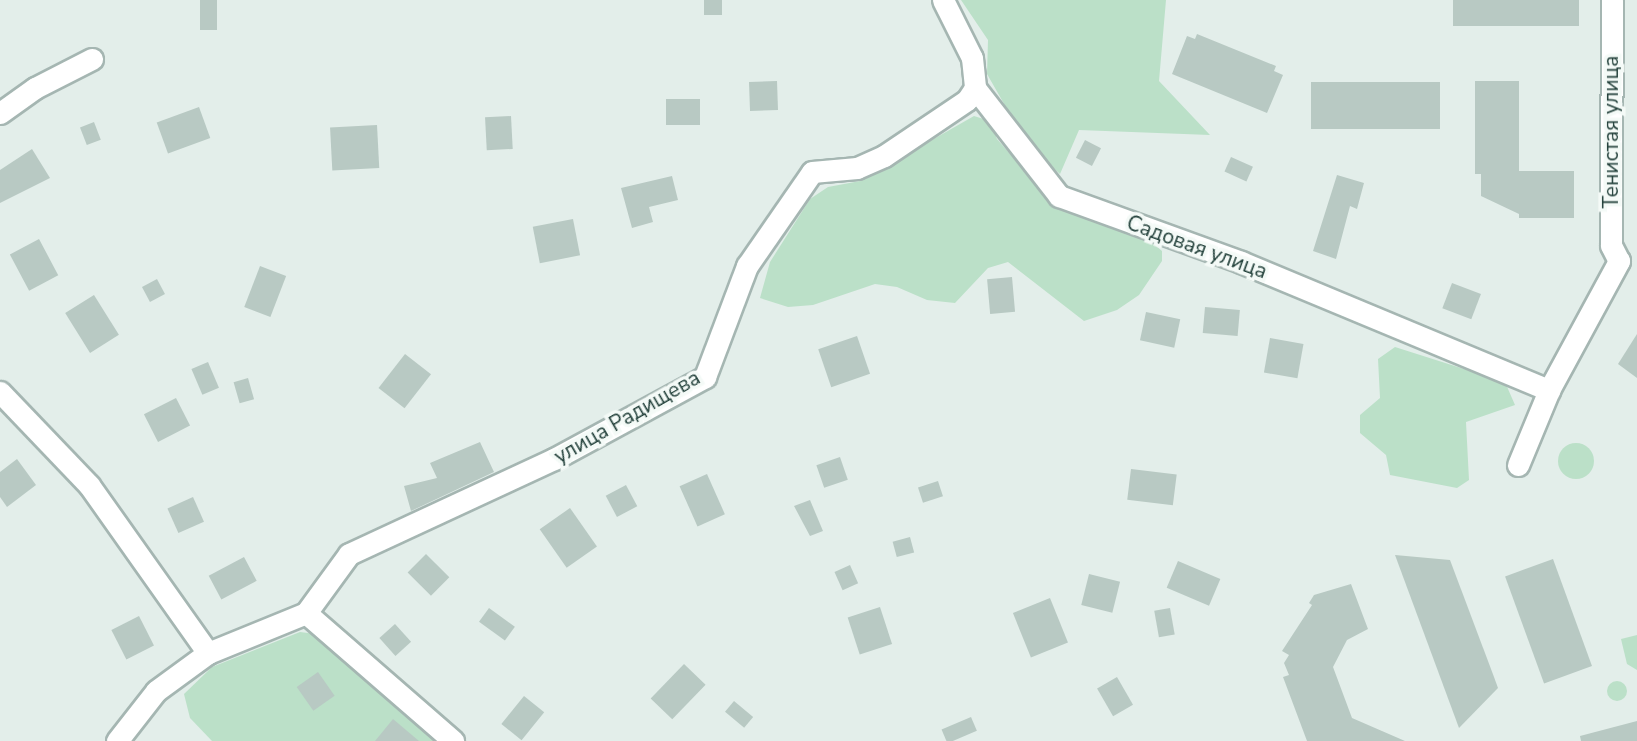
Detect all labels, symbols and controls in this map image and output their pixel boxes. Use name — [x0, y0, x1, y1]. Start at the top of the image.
street label: Тенистая улица — [1598, 56, 1624, 208]
street label: Садовая улица — [1123, 210, 1271, 284]
street label: улица Радищева — [549, 365, 705, 469]

